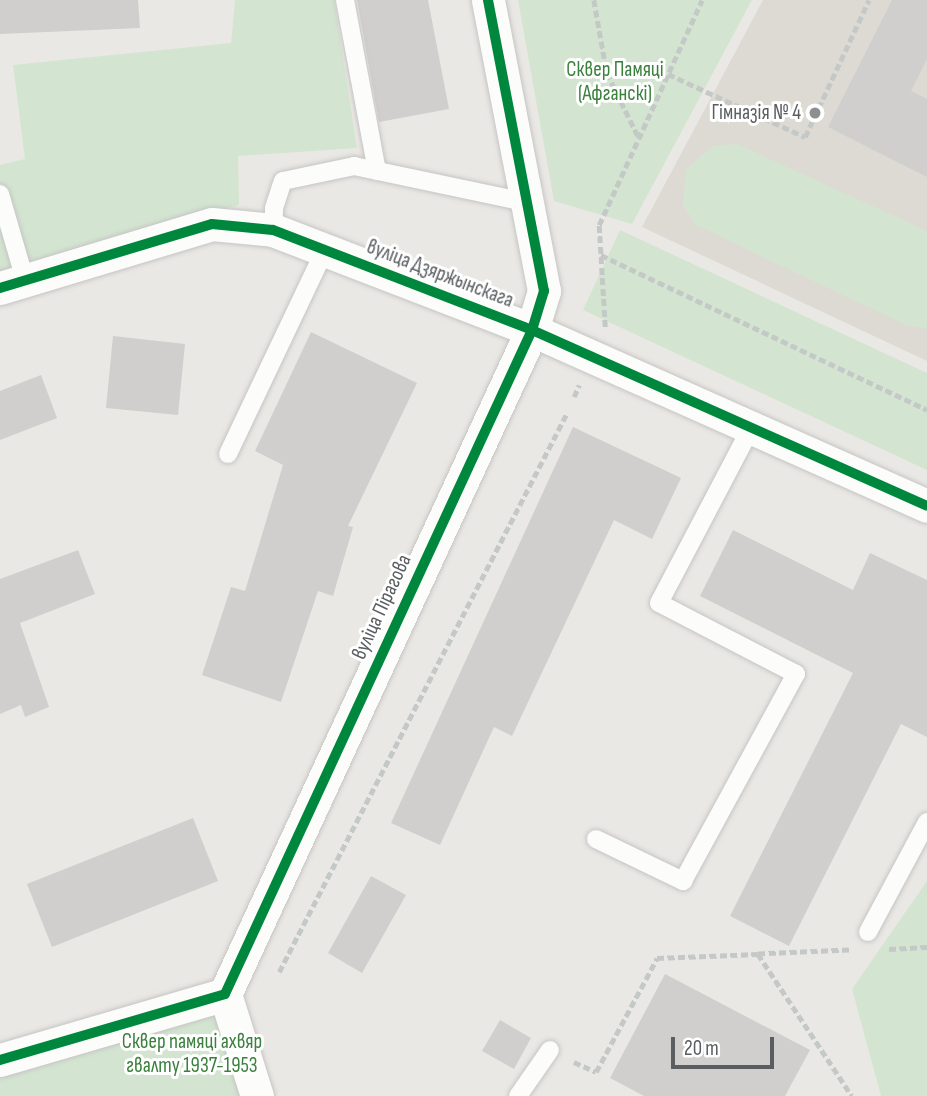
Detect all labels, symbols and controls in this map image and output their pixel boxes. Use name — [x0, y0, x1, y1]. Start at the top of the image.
park label: Сквер Памяці (Афганскі) — [566, 57, 664, 107]
place label: Гімназія № 4 — [711, 100, 801, 126]
marker: Гімназія № 4 — [807, 105, 823, 121]
street label: вуліца Дзяржынскага — [363, 234, 517, 314]
street label: вуліца Пірагова — [347, 551, 417, 663]
scale bar — [675, 1023, 778, 1066]
park label: Сквер памяці ахвяр гвалту 1937-1953 — [122, 1029, 262, 1079]
text: 20 m — [684, 1036, 719, 1061]

